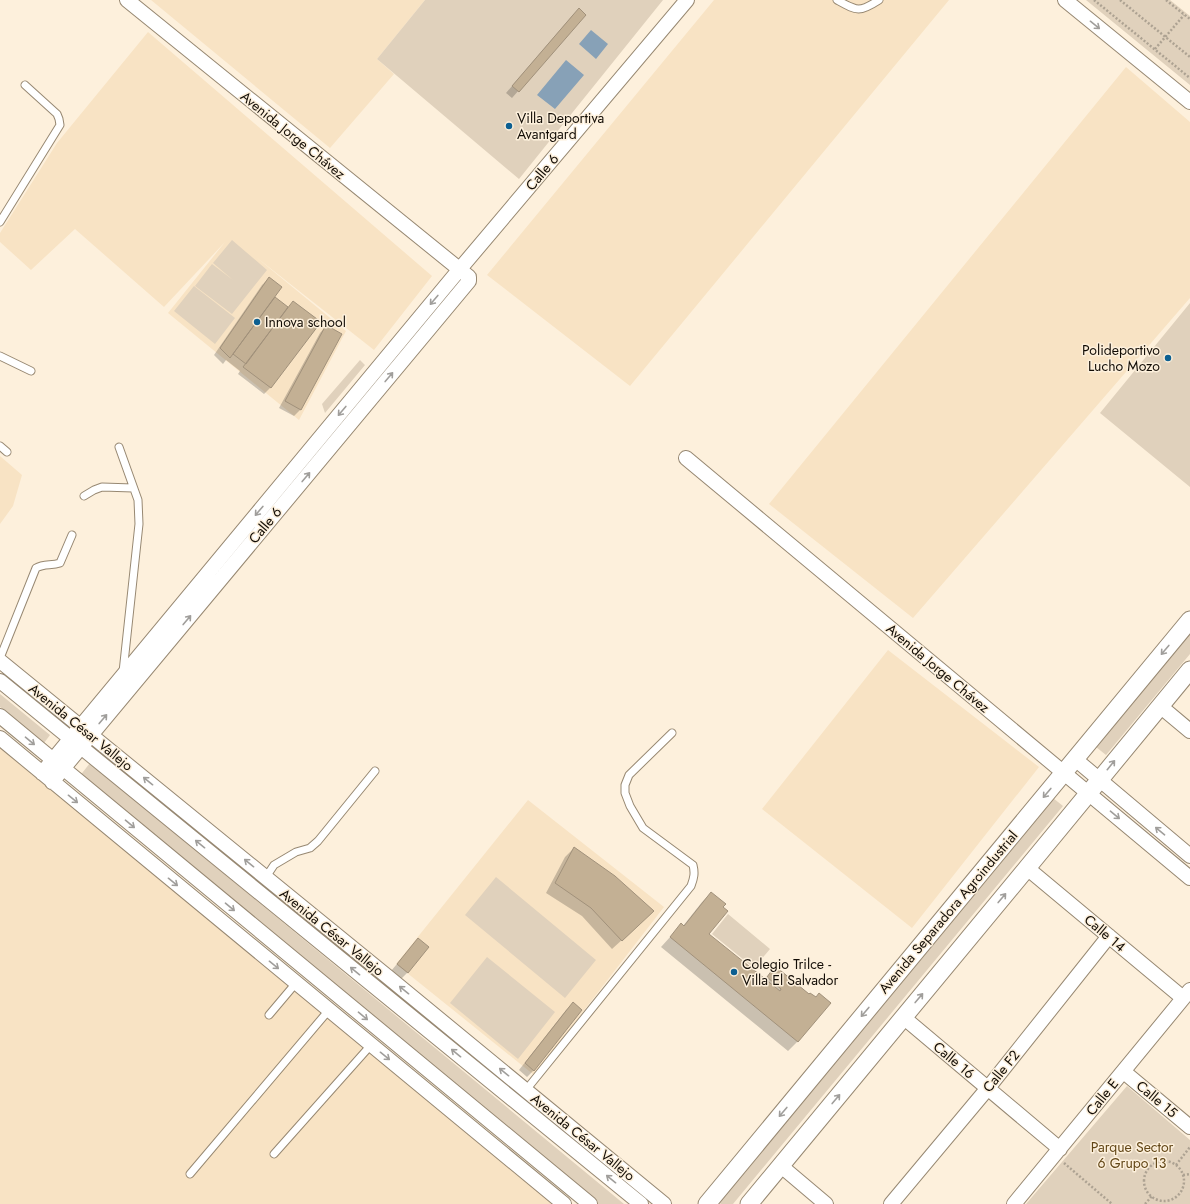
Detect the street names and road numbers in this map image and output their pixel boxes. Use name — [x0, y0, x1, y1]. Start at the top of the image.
street label: Avenida Jorge Chávez — [236, 86, 350, 184]
street label: Calle 6 — [521, 149, 563, 195]
street label: Calle 6 — [244, 502, 286, 548]
street label: Avenida Jorge Chávez — [882, 619, 995, 718]
street label: Avenida César Vallejo — [25, 679, 138, 776]
street label: Avenida Separadora Agroindustrial — [874, 826, 1022, 998]
street label: Avenida César Vallejo — [276, 884, 389, 981]
street label: Calle 14 — [1080, 910, 1130, 956]
street label: Calle 16 — [929, 1037, 979, 1083]
street label: Calle F2 — [978, 1046, 1024, 1096]
street label: Calle E — [1081, 1074, 1123, 1120]
street label: Calle 15 — [1132, 1076, 1182, 1122]
street label: Avenida César Vallejo — [527, 1089, 640, 1186]

